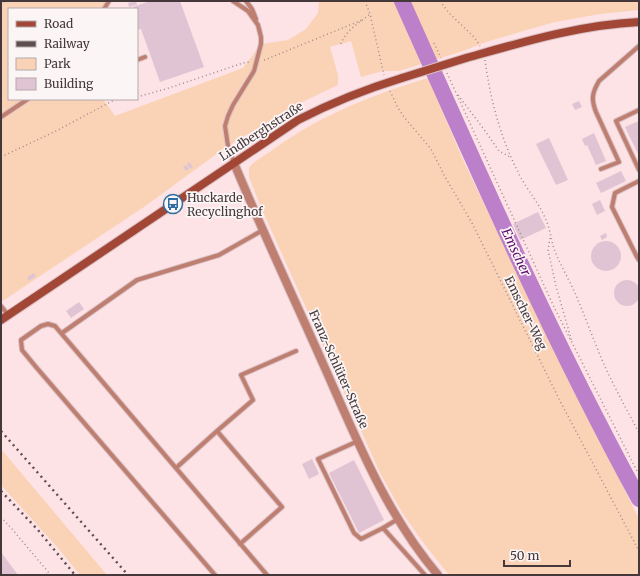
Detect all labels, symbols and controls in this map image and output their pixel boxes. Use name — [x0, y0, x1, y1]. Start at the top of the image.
legend — [8, 8, 138, 100]
text: Road — [44, 16, 73, 31]
text: Railway — [44, 36, 90, 51]
text: Park — [44, 56, 71, 71]
text: Building — [44, 76, 94, 91]
street label: Lindberghstraße — [216, 98, 306, 164]
place label: Huckarde Recyclinghof — [187, 190, 263, 219]
bus stop icon: Huckarde Recyclinghof — [162, 193, 184, 215]
water label: Emscher — [498, 225, 535, 279]
street label: Emscher-Weg — [502, 274, 551, 353]
street label: Franz-Schlüter-Straße — [306, 307, 372, 431]
scale bar — [504, 542, 570, 568]
text: 50 m — [510, 548, 539, 563]

